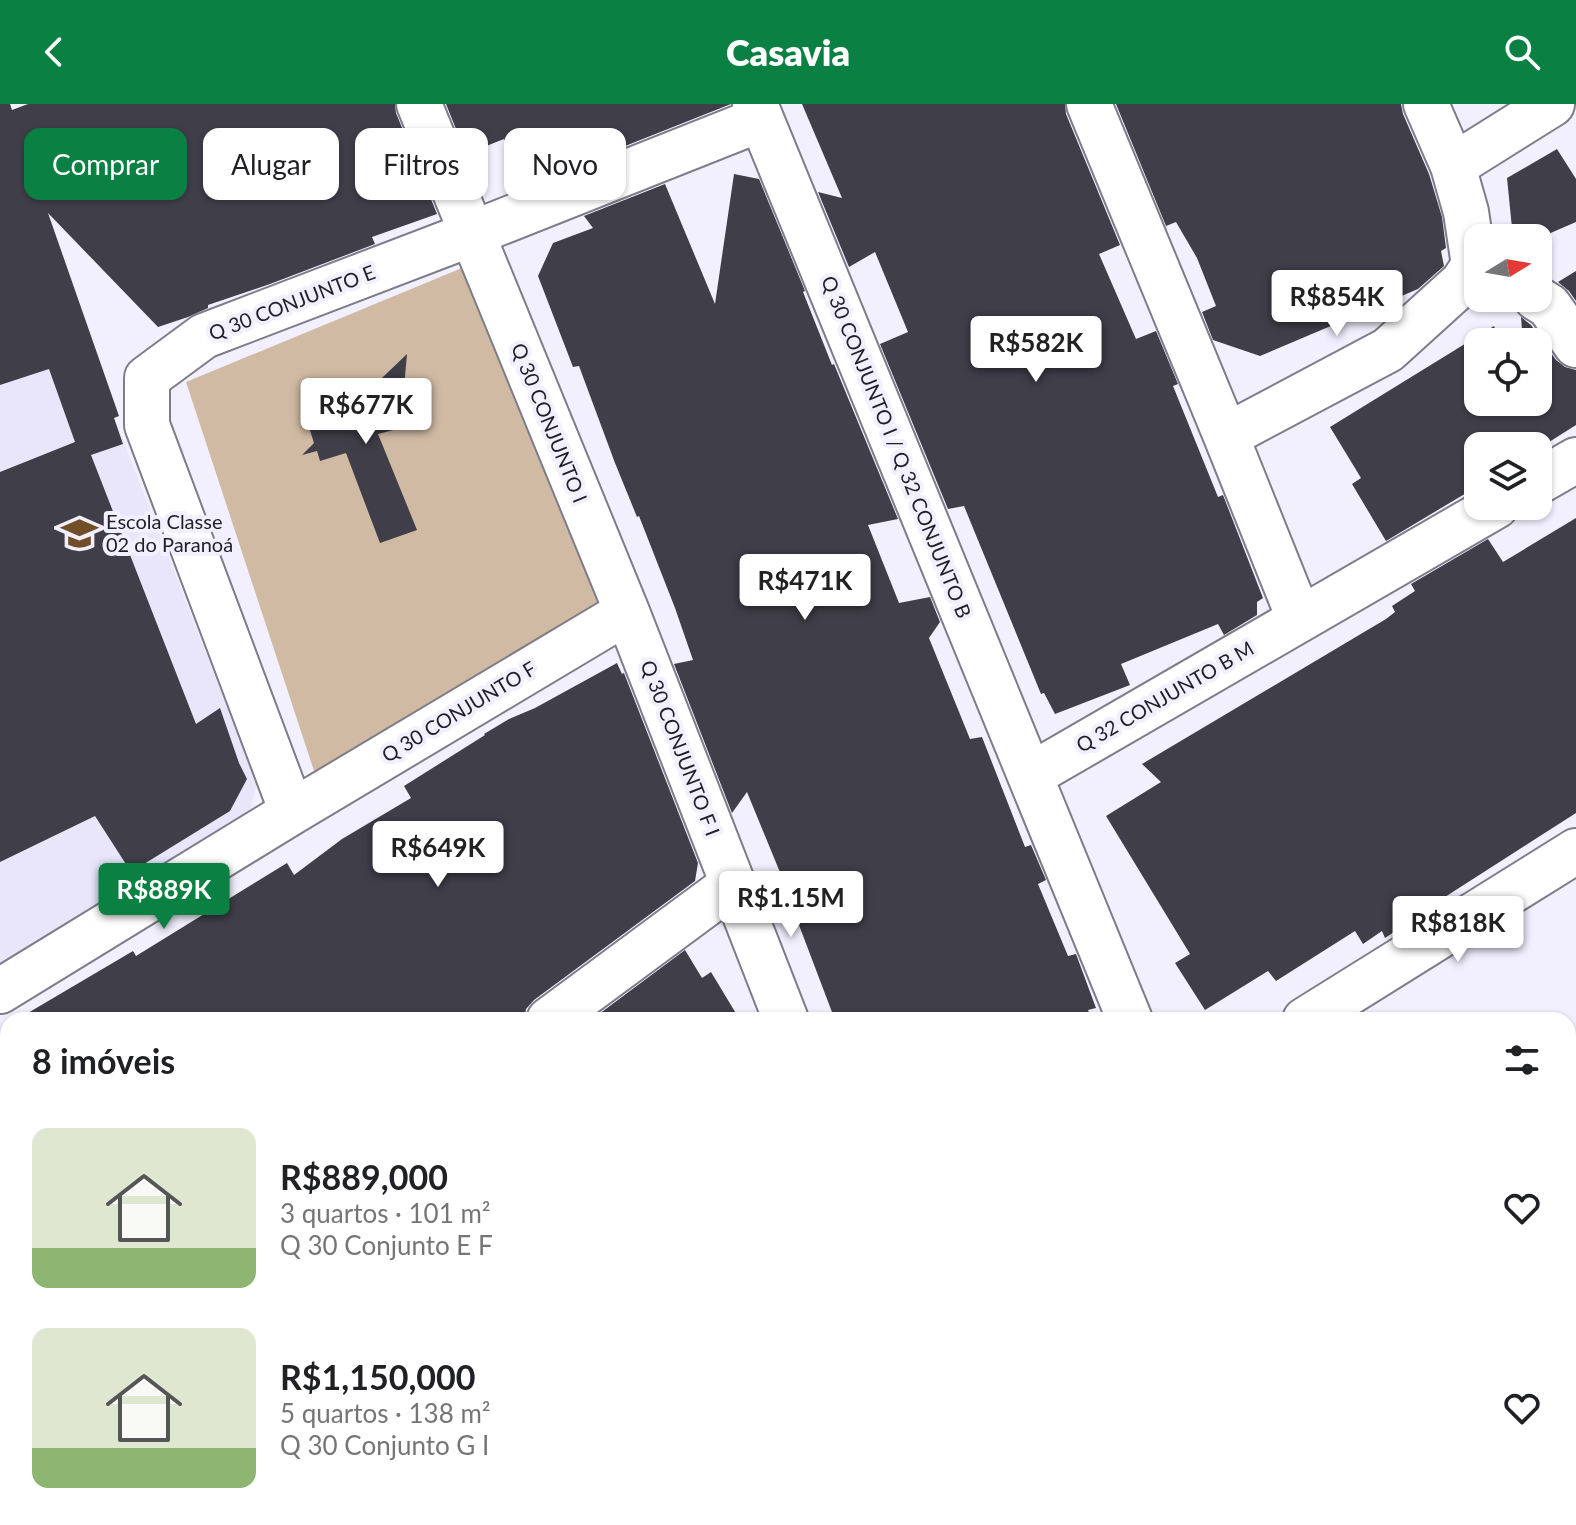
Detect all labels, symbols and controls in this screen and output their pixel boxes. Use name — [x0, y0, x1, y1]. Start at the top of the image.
icon: back — [32, 30, 76, 74]
text: Casavia — [726, 30, 850, 74]
icon: search — [1500, 30, 1544, 74]
chip: Comprar — [24, 128, 187, 200]
chip: Alugar — [203, 128, 339, 200]
chip: Filtros — [355, 128, 488, 200]
chip: Novo — [504, 128, 626, 200]
north arrow — [1464, 224, 1552, 312]
map controls — [1464, 224, 1552, 520]
street label: Q 30 CONJUNTO E — [205, 259, 378, 345]
pin: R$854K — [1272, 270, 1402, 338]
street label: Q 30 CONJUNTO I / Q 32 CONJUNTO B — [817, 272, 977, 621]
text: R$854K — [1290, 280, 1384, 312]
pin: R$582K — [971, 316, 1101, 384]
text: R$582K — [989, 326, 1083, 358]
button: locate — [1464, 328, 1552, 416]
street label: Q 30 CONJUNTO I — [507, 339, 593, 506]
pin: R$677K — [301, 378, 431, 446]
text: R$677K — [319, 388, 413, 420]
button: layers — [1464, 432, 1552, 520]
place label: Escola Classe 02 do Paranoá — [106, 509, 233, 556]
school or university icon: Escola Classe 02 do Paranoá — [61, 515, 99, 553]
pin: R$471K — [740, 554, 870, 622]
text: R$471K — [758, 564, 852, 596]
street label: Q 32 CONJUNTO B M — [1071, 635, 1258, 757]
street label: Q 30 CONJUNTO F — [377, 656, 540, 767]
street label: Q 30 CONJUNTO F I — [636, 656, 725, 839]
pin: R$649K — [373, 821, 503, 889]
text: R$649K — [391, 831, 485, 863]
pin: R$889K — [99, 863, 229, 931]
pin: R$1.15M — [717, 871, 865, 939]
text: R$889K — [117, 873, 211, 905]
text: R$1.15M — [737, 881, 845, 913]
pin: R$818K — [1393, 896, 1523, 964]
text: R$818K — [1411, 906, 1505, 938]
icon: filters — [1500, 1038, 1544, 1082]
text: 8 imóveis — [32, 1040, 175, 1081]
text: R$889,000 — [280, 1156, 448, 1197]
icon: home — [96, 1160, 192, 1256]
icon: heart — [1500, 1186, 1544, 1230]
text: 3 quartos · 101 m² — [280, 1197, 490, 1229]
text: Q 30 Conjunto E F — [280, 1229, 493, 1261]
text: R$1,150,000 — [280, 1356, 476, 1397]
icon: home — [96, 1360, 192, 1456]
icon: heart — [1500, 1386, 1544, 1430]
text: 5 quartos · 138 m² — [280, 1397, 490, 1429]
text: Q 30 Conjunto G I — [280, 1429, 489, 1461]

